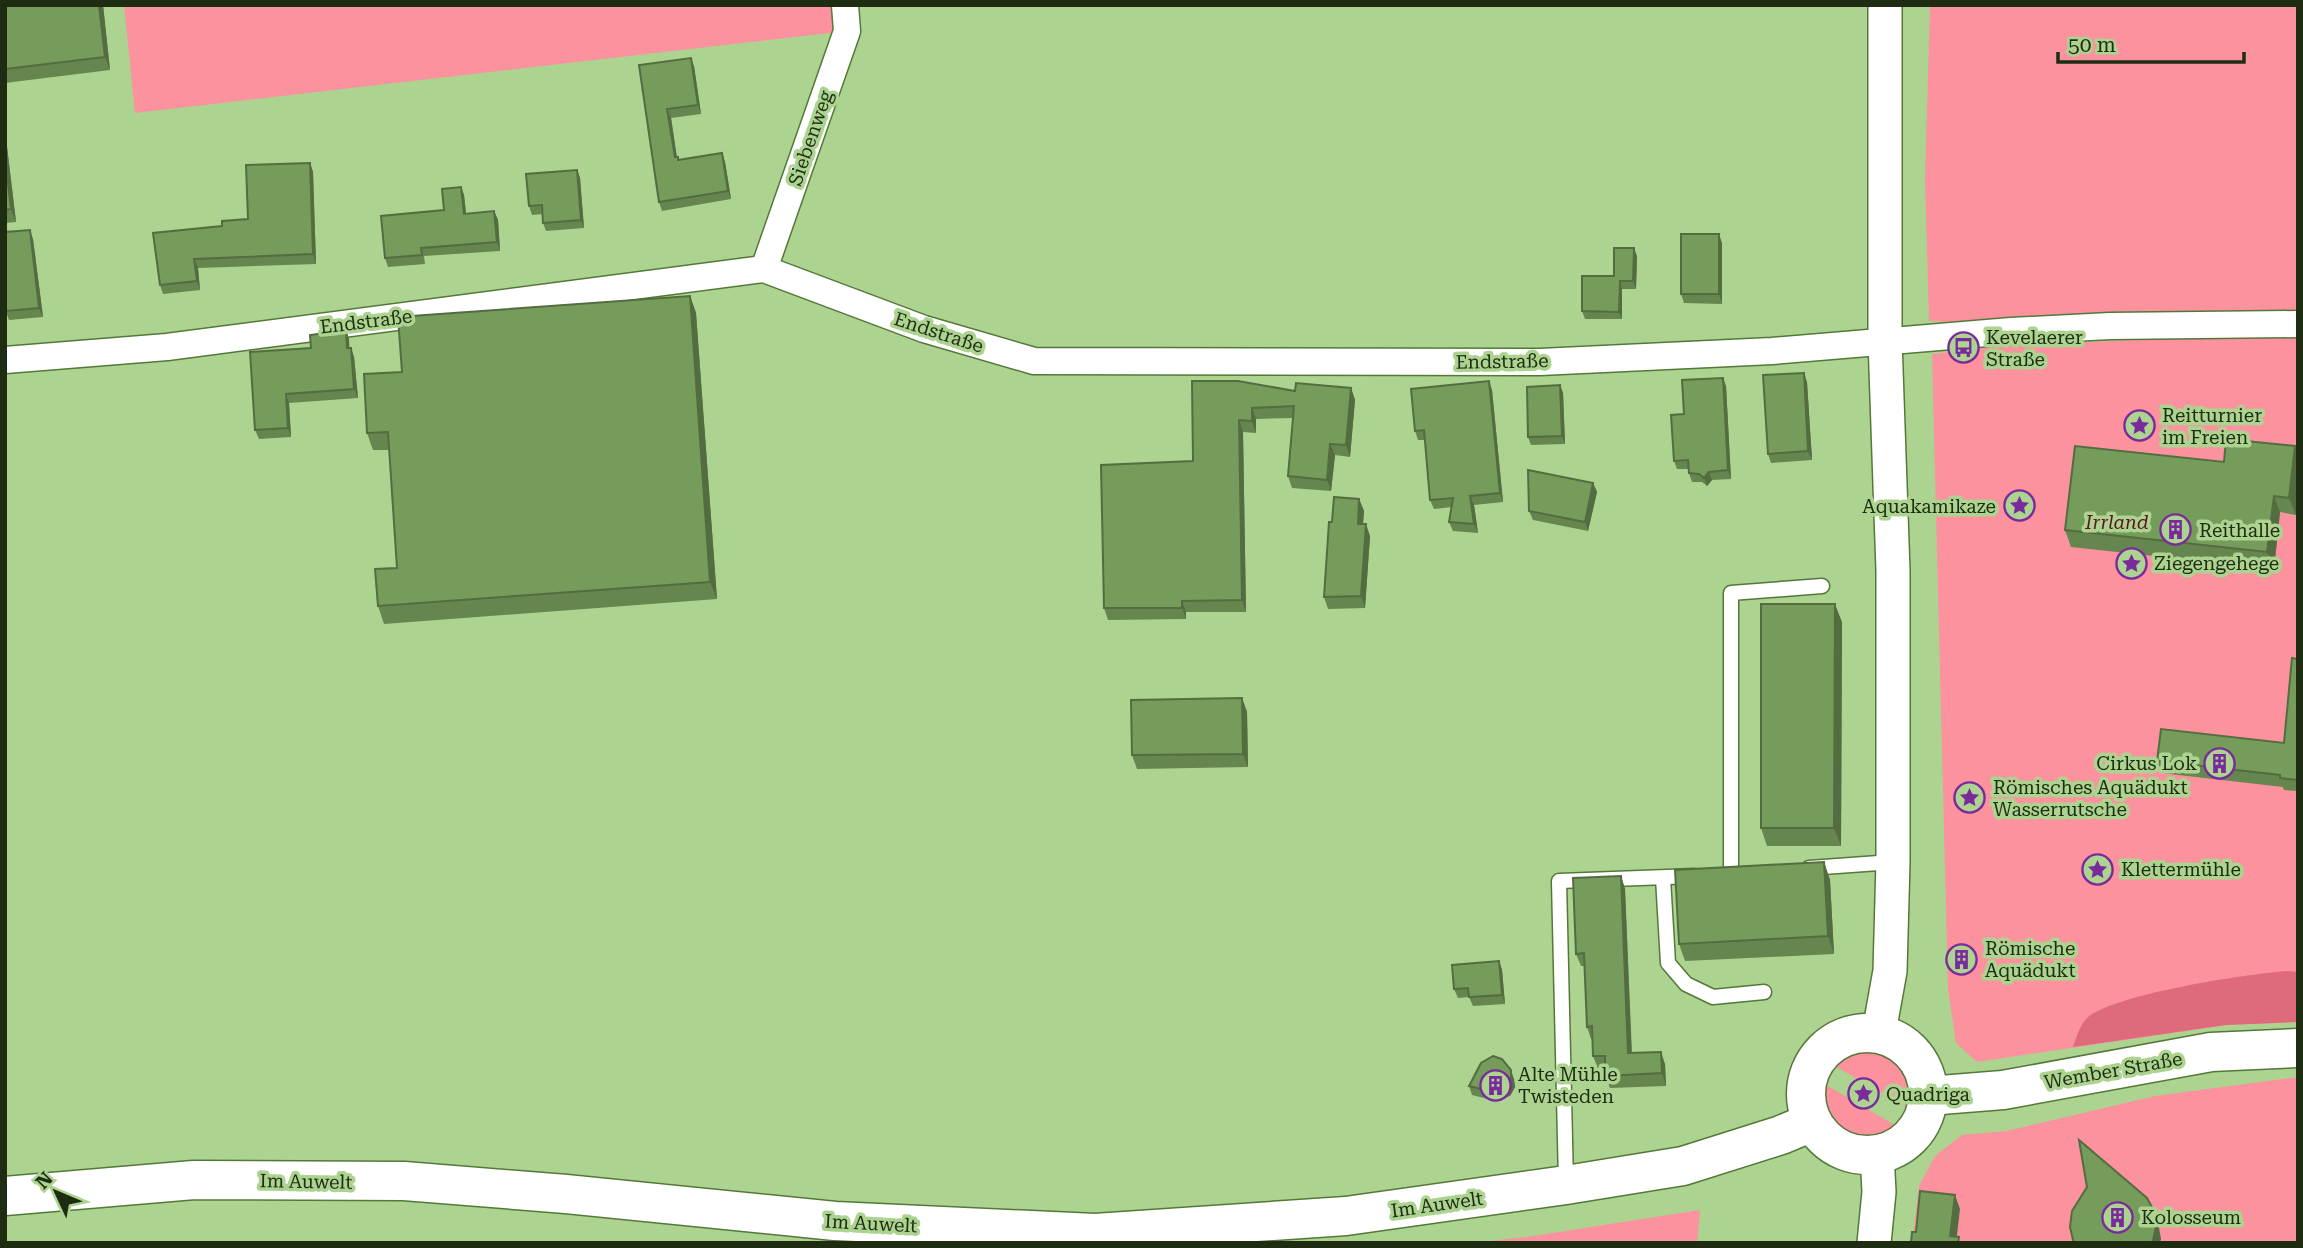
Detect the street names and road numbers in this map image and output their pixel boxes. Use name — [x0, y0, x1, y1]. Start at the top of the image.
street label: Siebenweg — [783, 87, 838, 189]
street label: Endstraße — [319, 304, 414, 339]
street label: Endstraße — [891, 307, 987, 358]
street label: Endstraße — [1455, 349, 1549, 374]
street label: Wember Straße — [2042, 1047, 2184, 1094]
street label: Im Auwelt — [259, 1169, 353, 1194]
street label: Im Auwelt — [1390, 1187, 1485, 1222]
street label: Im Auwelt — [824, 1210, 918, 1237]

